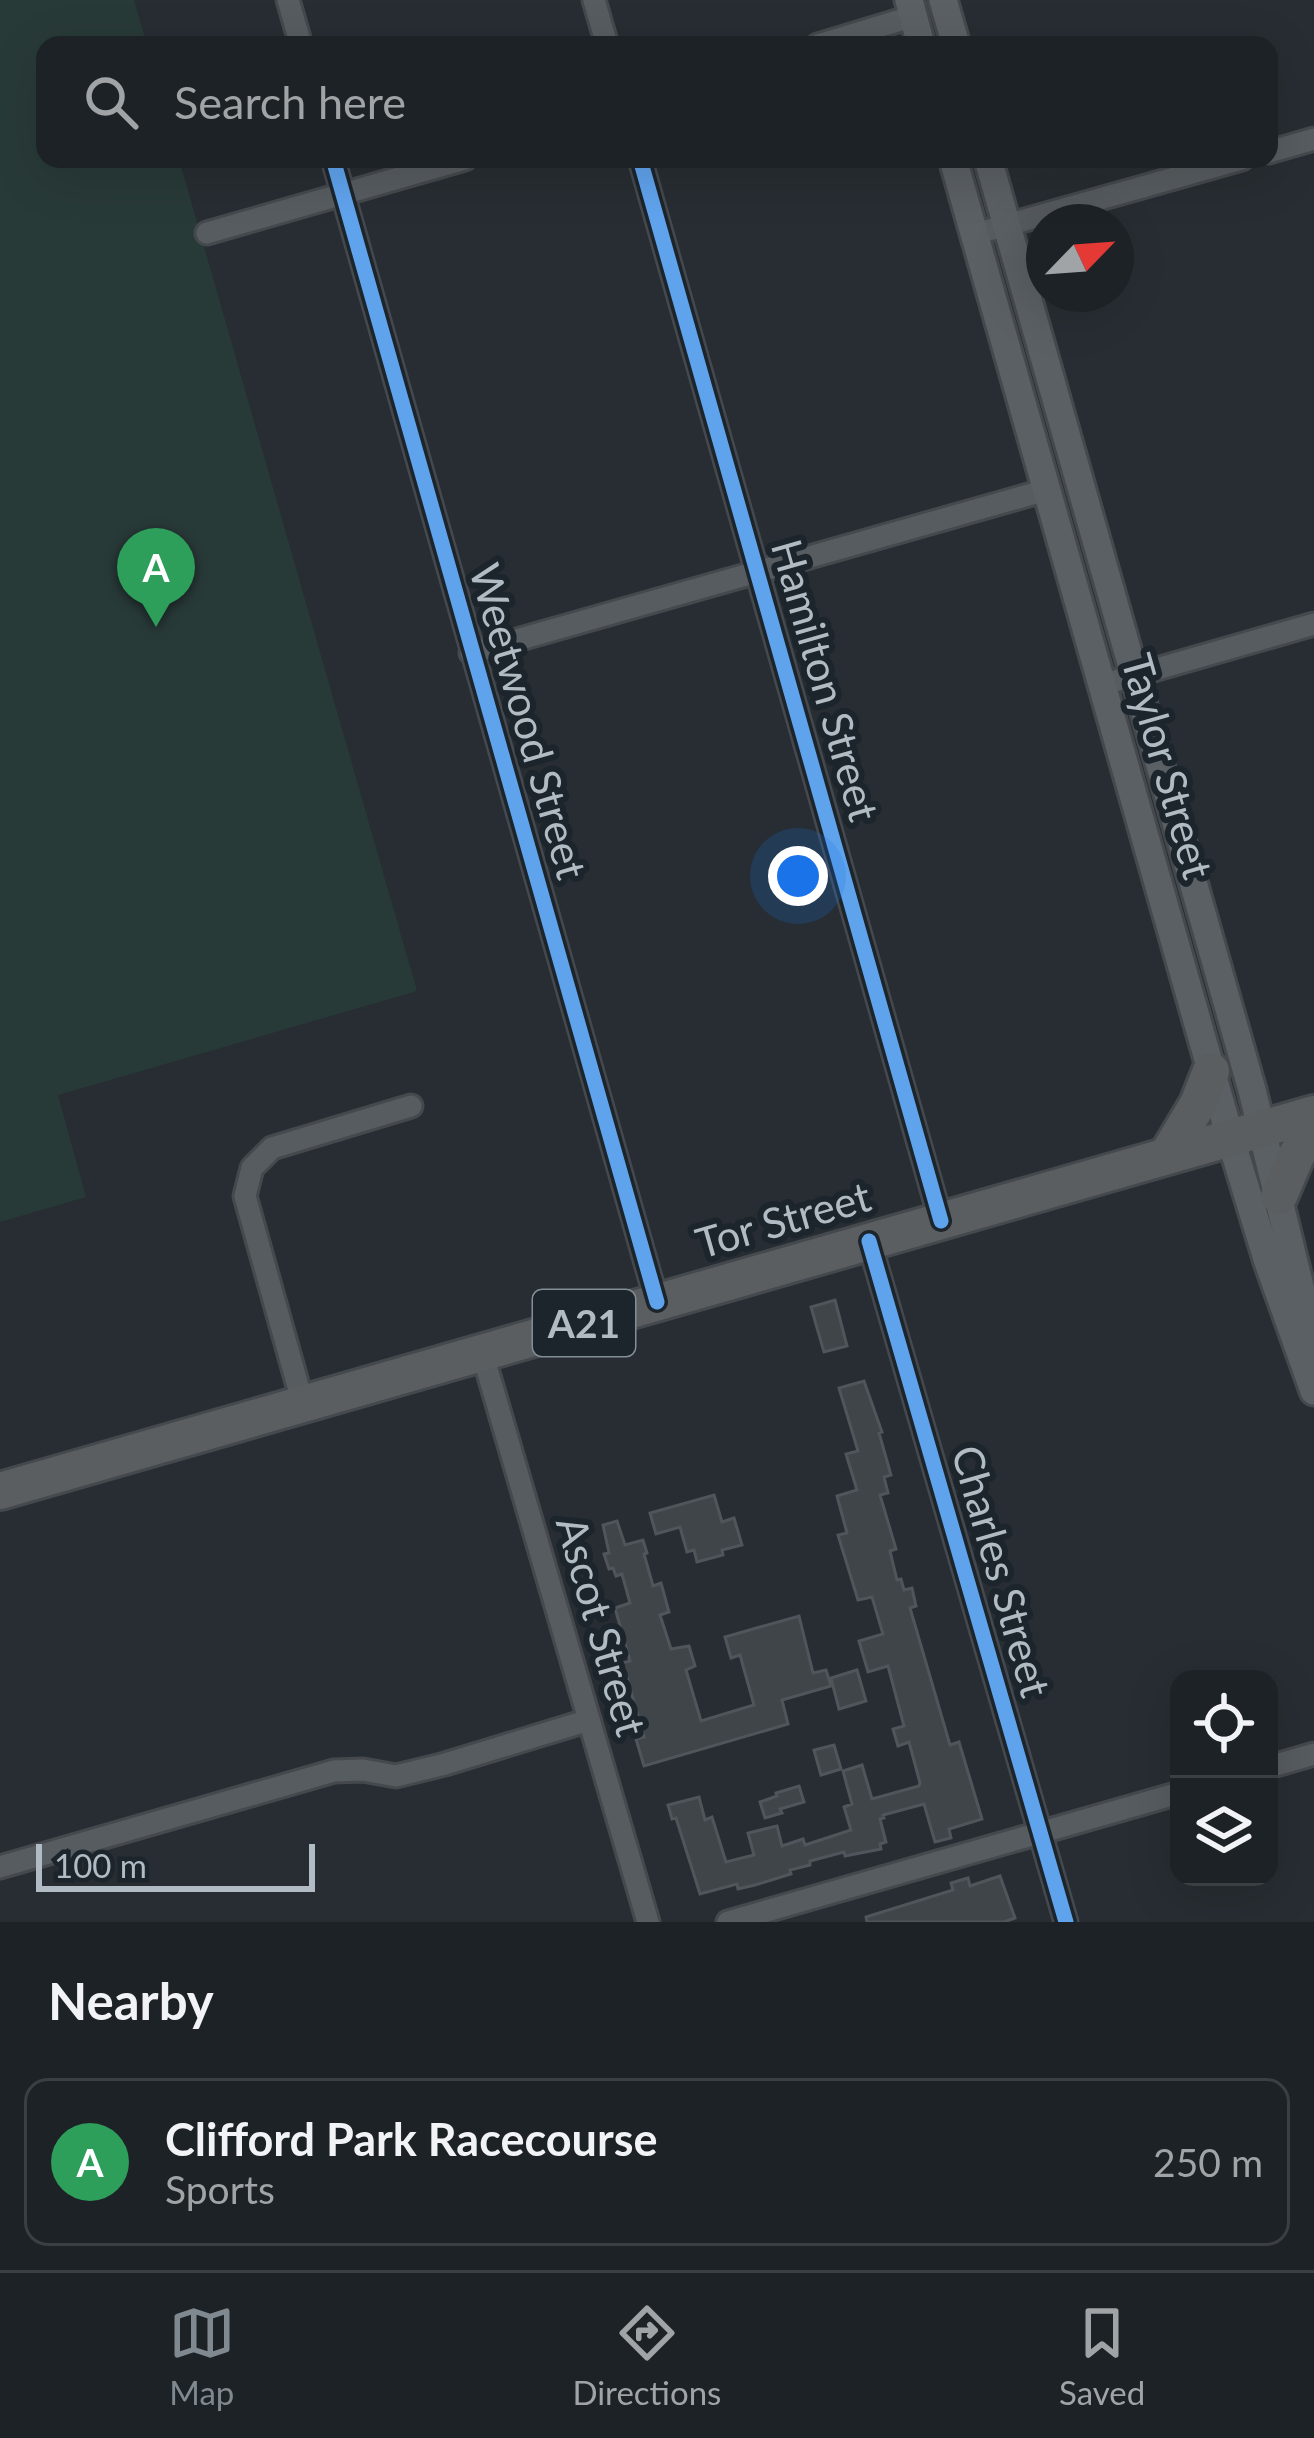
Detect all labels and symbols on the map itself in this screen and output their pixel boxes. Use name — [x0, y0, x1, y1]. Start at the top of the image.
north arrow — [1026, 204, 1134, 312]
pin: A — [117, 528, 195, 627]
street label: Hamilton Street — [762, 534, 890, 826]
street label: Weetwood Street — [460, 558, 598, 884]
street label: Taylor Street — [1112, 648, 1224, 884]
your location — [768, 846, 828, 906]
street label: Tor Street — [690, 1170, 876, 1268]
road number: A21 — [533, 1290, 635, 1356]
street label: Charles Street — [942, 1439, 1062, 1703]
street label: Ascot Street — [547, 1510, 657, 1742]
scale bar — [36, 1838, 315, 1891]

